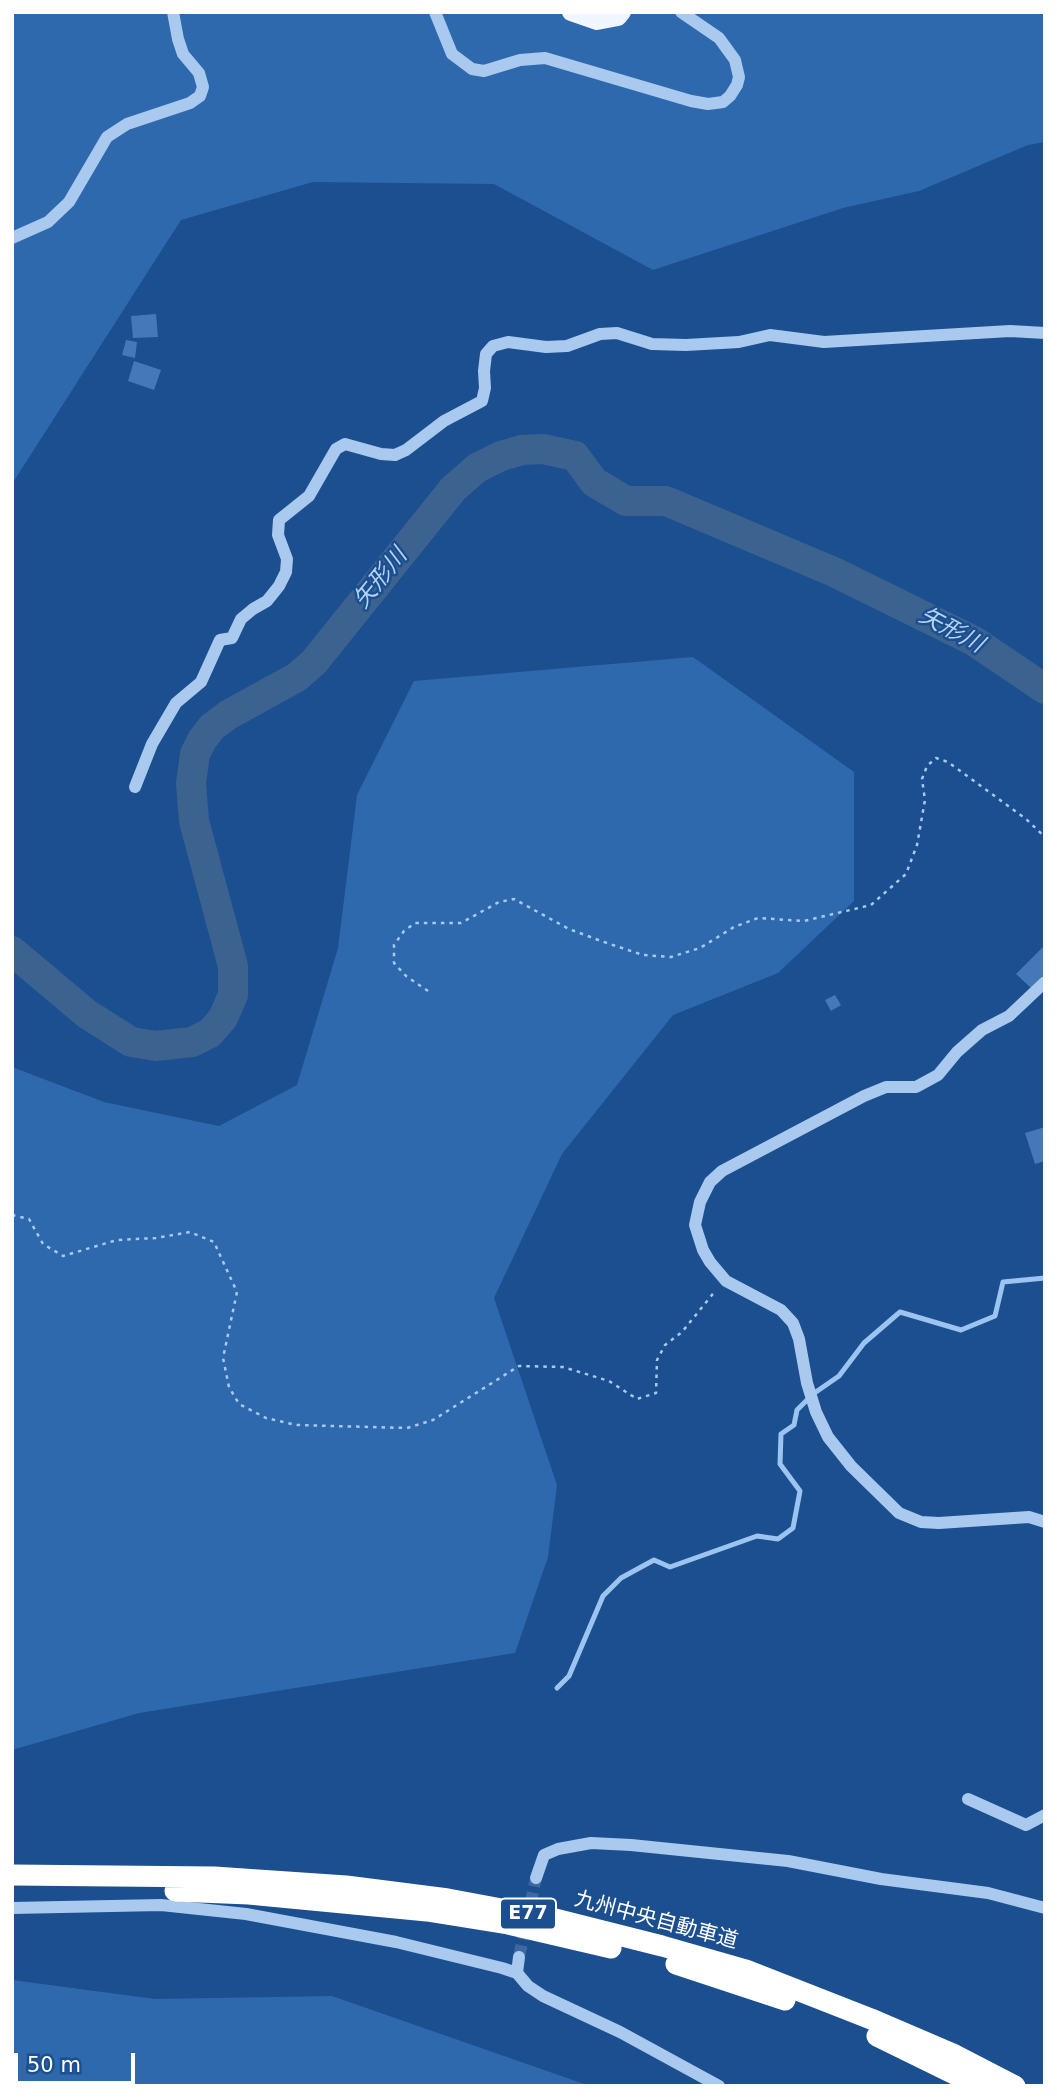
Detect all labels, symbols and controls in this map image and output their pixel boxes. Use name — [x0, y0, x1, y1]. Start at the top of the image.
water label: 矢形川 — [349, 544, 413, 614]
water label: 矢形川 — [914, 603, 988, 659]
street label: 九州中央自動車道 — [572, 1887, 740, 1955]
road number: E77 — [500, 1898, 556, 1930]
scale bar — [18, 2038, 138, 2082]
text: 50 m — [27, 2053, 81, 2077]

